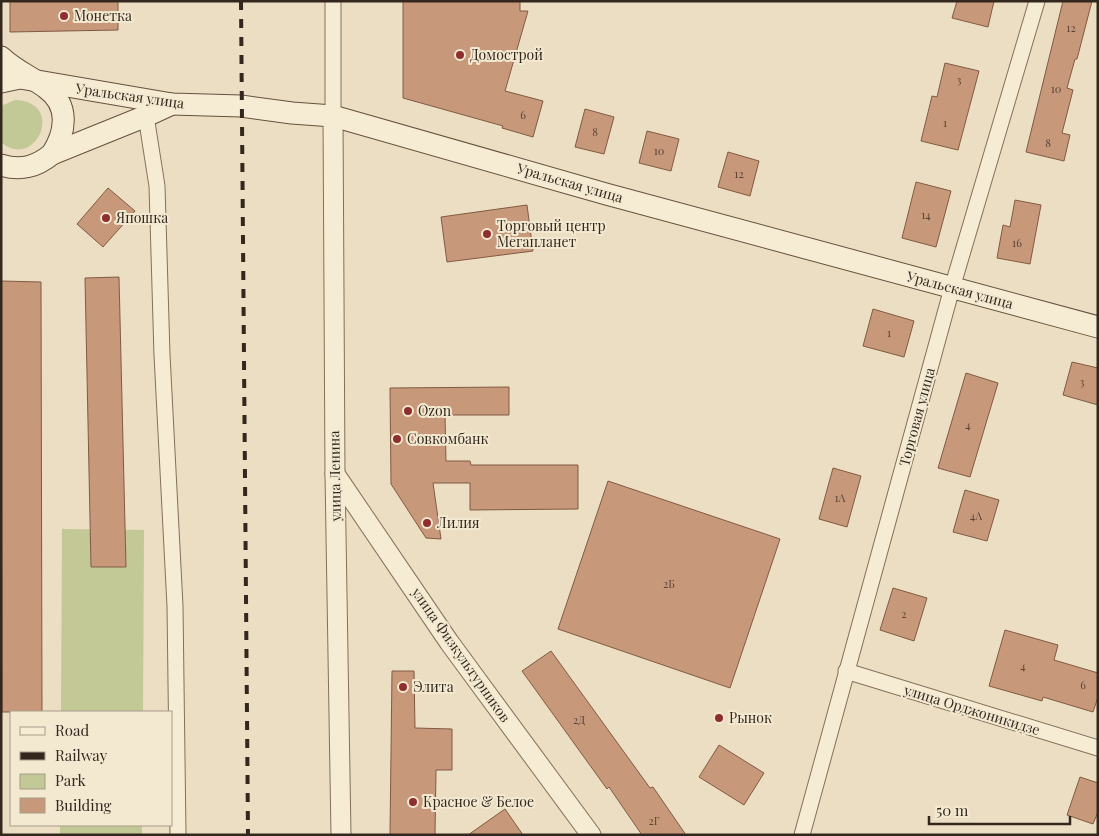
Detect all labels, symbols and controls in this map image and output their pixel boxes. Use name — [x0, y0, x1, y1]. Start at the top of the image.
place label: Монетка — [74, 6, 132, 25]
marker: Монетка — [58, 10, 70, 22]
house number: 12 — [1066, 20, 1076, 35]
place label: Домострой — [470, 45, 543, 64]
marker: Домострой — [454, 49, 466, 61]
house number: 3 — [957, 72, 962, 87]
street label: Уральская улица — [74, 78, 186, 113]
house number: 10 — [1051, 81, 1062, 96]
house number: 6 — [520, 107, 526, 122]
house number: 1 — [943, 115, 947, 130]
house number: 8 — [592, 124, 598, 139]
house number: 8 — [1045, 135, 1051, 150]
house number: 10 — [654, 143, 665, 158]
street label: Уральская улица — [514, 158, 625, 207]
house number: 12 — [734, 166, 744, 181]
house number: 14 — [921, 207, 931, 222]
place label: Япошка — [115, 208, 168, 227]
marker: Япошка — [100, 212, 112, 224]
place label: Торговый центр Мегапланет — [497, 216, 606, 251]
marker: Торговый центр Мегапланет — [481, 228, 493, 240]
house number: 16 — [1012, 235, 1022, 250]
street label: Уральская улица — [904, 266, 1015, 313]
house number: 1 — [887, 325, 891, 340]
street label: Торговая улица — [894, 365, 939, 468]
house number: 3 — [1080, 374, 1085, 389]
place label: Ozon — [418, 401, 452, 420]
marker: Ozon — [402, 405, 414, 417]
house number: 4 — [965, 417, 971, 432]
place label: Совкомбанк — [407, 429, 489, 448]
street label: улица Ленина — [324, 431, 345, 522]
marker: Совкомбанк — [391, 433, 403, 445]
house number: 1А — [835, 490, 846, 505]
house number: 4А — [970, 508, 982, 523]
place label: Лилия — [436, 513, 480, 532]
marker: Лилия — [421, 517, 433, 529]
house number: 2Б — [663, 576, 675, 591]
street label: улица Физкультурников — [407, 583, 515, 726]
house number: 2 — [901, 606, 907, 621]
house number: 4 — [1020, 658, 1026, 673]
place label: Элита — [413, 677, 454, 696]
house number: 6 — [1080, 677, 1086, 692]
street label: улица Орджоникидзе — [901, 680, 1042, 739]
marker: Элита — [397, 681, 409, 693]
place label: Рынок — [729, 708, 772, 727]
legend — [10, 711, 172, 826]
house number: 2Д — [573, 712, 585, 727]
marker: Рынок — [713, 712, 725, 724]
text: Road — [55, 720, 89, 740]
text: Railway — [55, 745, 108, 765]
text: Park — [55, 770, 87, 790]
place label: Красное & Белое — [423, 792, 534, 811]
scale bar — [929, 794, 1070, 826]
text: Building — [55, 795, 112, 815]
marker: Красное & Белое — [407, 796, 419, 808]
text: 50 m — [936, 800, 969, 820]
house number: 2Г — [648, 813, 660, 828]

